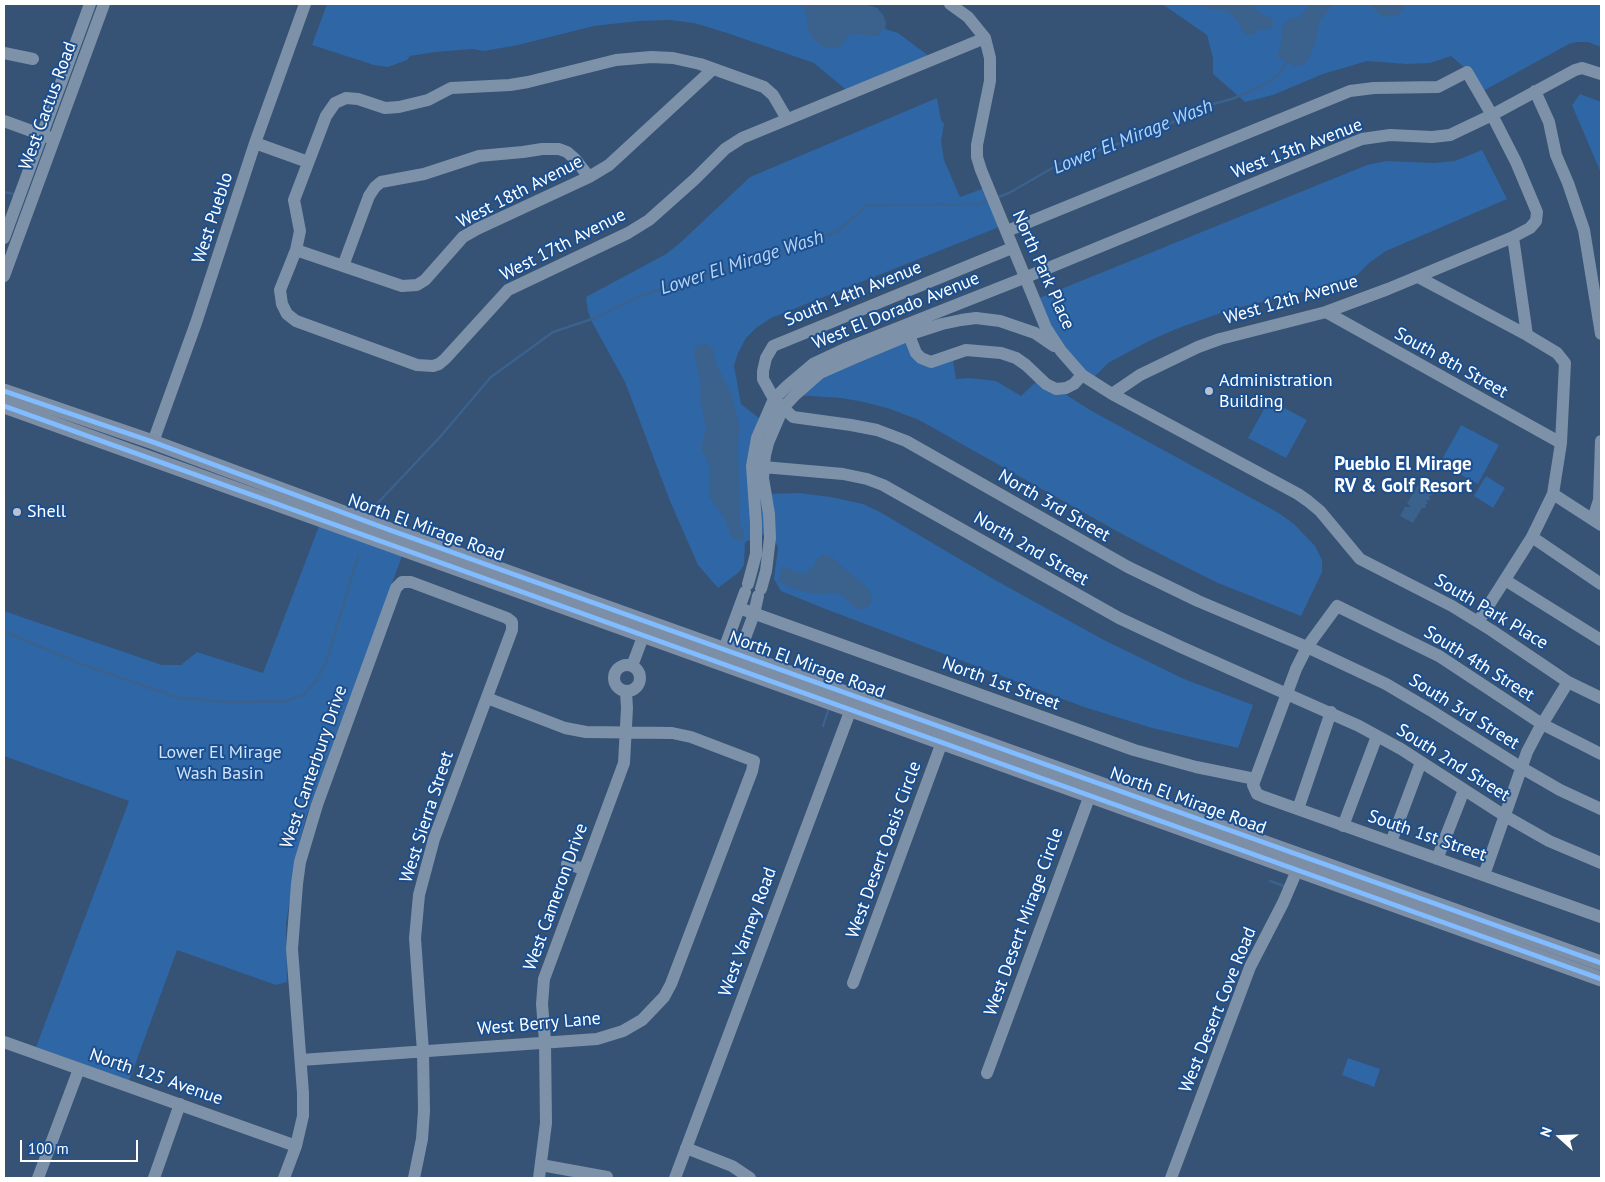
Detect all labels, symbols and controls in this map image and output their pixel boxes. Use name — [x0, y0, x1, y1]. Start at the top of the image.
street label: West Cactus Road — [15, 39, 81, 173]
water label: Lower El Mirage Wash — [1050, 94, 1216, 180]
street label: West 13th Avenue — [1229, 114, 1365, 184]
street label: West 18th Avenue — [453, 151, 587, 233]
street label: West Pueblo — [188, 170, 238, 266]
street label: West 17th Avenue — [497, 204, 629, 286]
street label: North Park Place — [1007, 207, 1079, 333]
water label: Lower El Mirage Wash — [657, 226, 827, 300]
street label: South 14th Avenue — [781, 257, 925, 331]
street label: West El Dorado Avenue — [809, 268, 983, 354]
street label: West 12th Avenue — [1222, 271, 1360, 329]
street label: South 8th Street — [1391, 323, 1511, 403]
place label: Administration Building — [1219, 370, 1332, 412]
marker: Administration Building — [1203, 385, 1215, 397]
district label: Pueblo El Mirage RV & Golf Resort — [1334, 454, 1472, 498]
street label: North 3rd Street — [994, 465, 1114, 547]
street label: North El Mirage Road — [345, 490, 507, 566]
place label: Shell — [27, 501, 66, 523]
marker: Shell — [11, 506, 23, 518]
street label: North 2nd Street — [970, 507, 1092, 591]
street label: South Park Place — [1430, 570, 1552, 654]
street label: South 4th Street — [1420, 621, 1538, 707]
street label: North El Mirage Road — [726, 627, 888, 703]
street label: North 1st Street — [939, 653, 1063, 715]
street label: South 3rd Street — [1405, 669, 1523, 755]
street label: West Canterbury Drive — [276, 683, 352, 851]
street label: South 2nd Street — [1392, 719, 1514, 807]
park label: Lower El Mirage Wash Basin — [158, 742, 282, 784]
street label: West Sierra Street — [396, 748, 458, 886]
street label: West Desert Oasis Circle — [842, 759, 926, 941]
street label: North El Mirage Road — [1107, 763, 1269, 839]
street label: South 1st Street — [1365, 806, 1489, 866]
street label: West Cameron Drive — [519, 820, 593, 974]
street label: West Desert Mirage Circle — [980, 825, 1068, 1019]
street label: West Varney Road — [715, 864, 781, 1000]
street label: West Desert Cove Road — [1175, 924, 1261, 1096]
street label: West Berry Lane — [476, 1008, 602, 1040]
street label: North 125 Avenue — [86, 1044, 226, 1110]
north arrow — [1535, 1112, 1585, 1162]
text: N — [1536, 1124, 1556, 1139]
scale bar — [22, 1130, 140, 1162]
text: 100 m — [28, 1139, 69, 1158]

